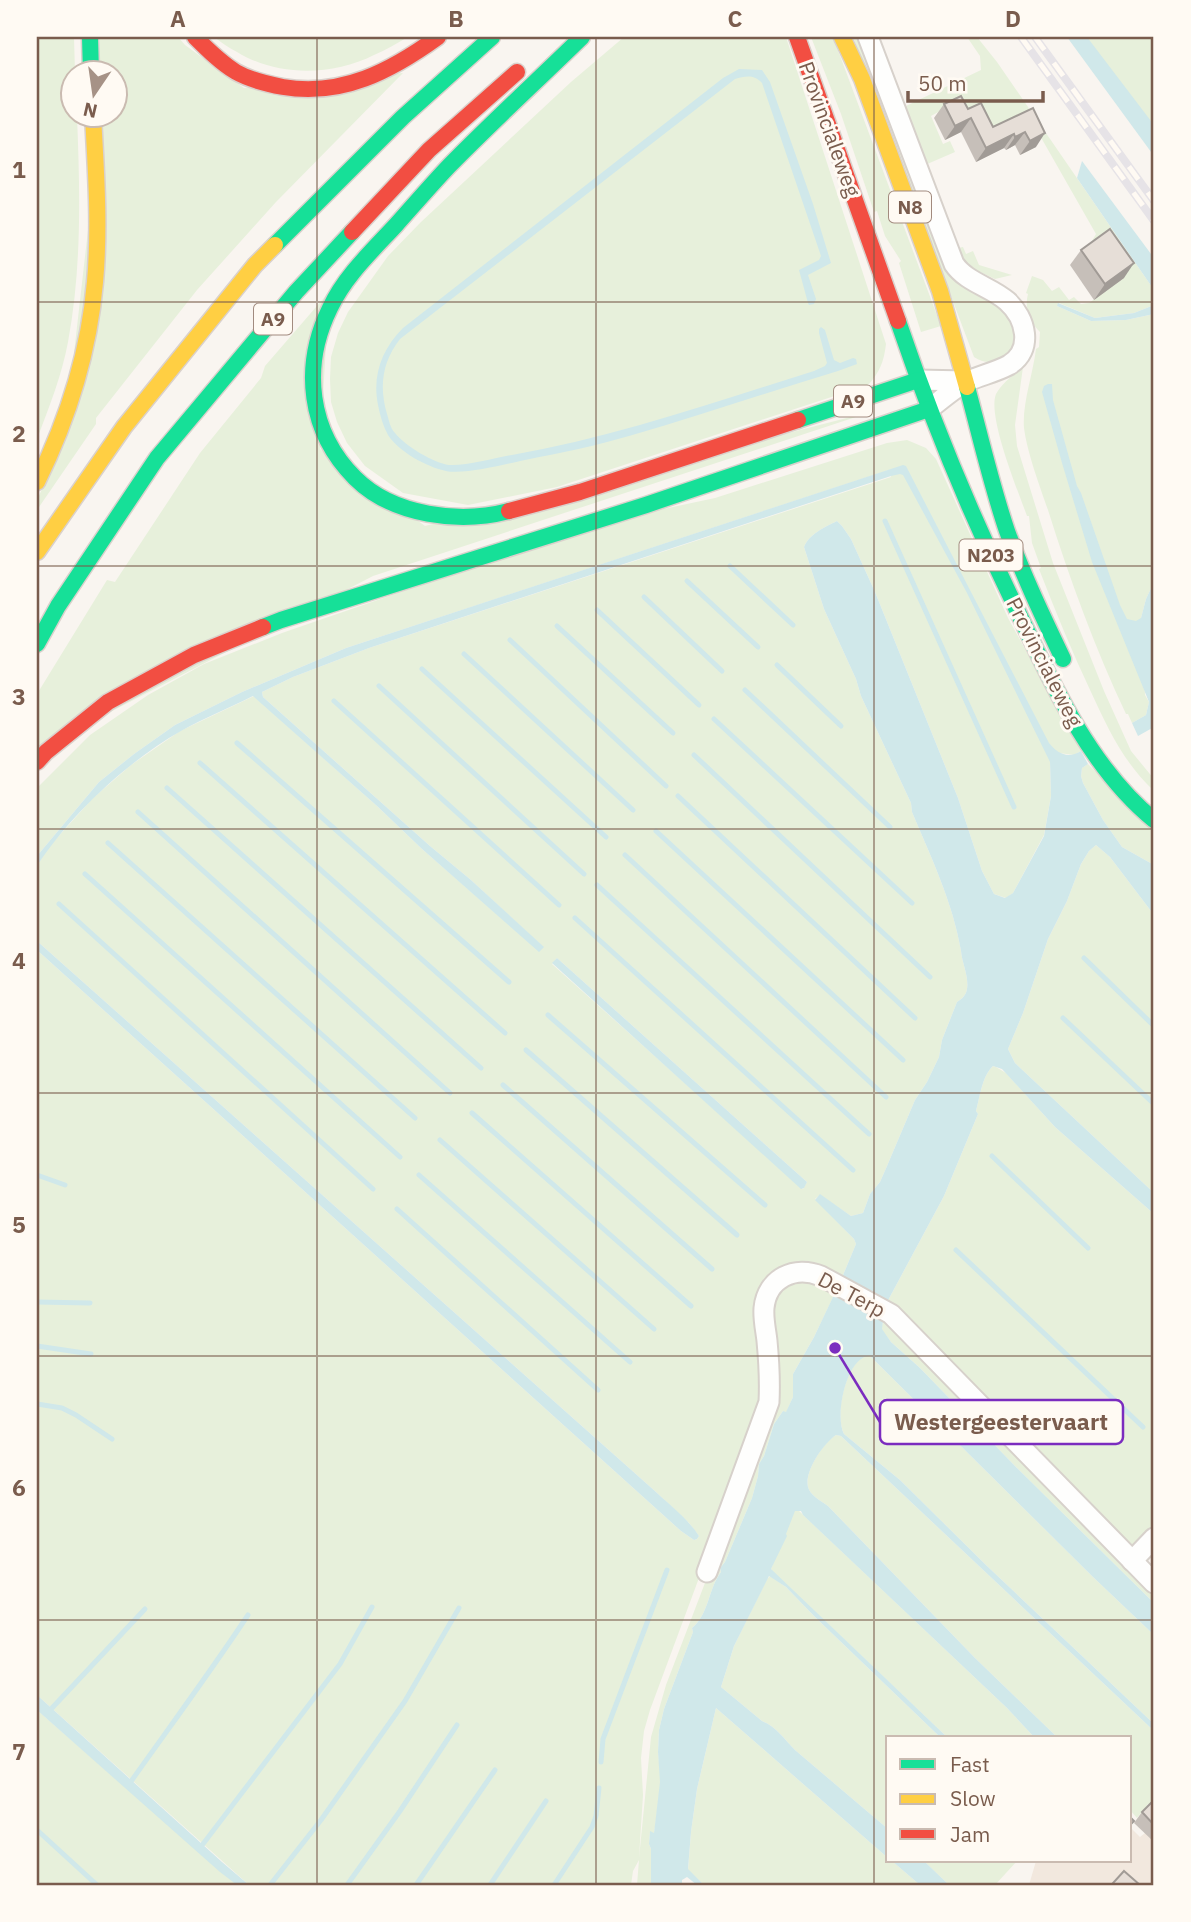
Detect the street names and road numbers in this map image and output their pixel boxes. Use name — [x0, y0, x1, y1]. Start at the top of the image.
street label: Provincialeweg — [793, 57, 867, 201]
road number: N8 — [889, 192, 931, 223]
road number: A9 — [254, 304, 292, 334]
road number: A9 — [834, 386, 872, 416]
road number: N203 — [960, 540, 1023, 570]
street label: Provincialeweg — [1000, 592, 1090, 732]
street label: De Terp — [813, 1265, 891, 1323]

